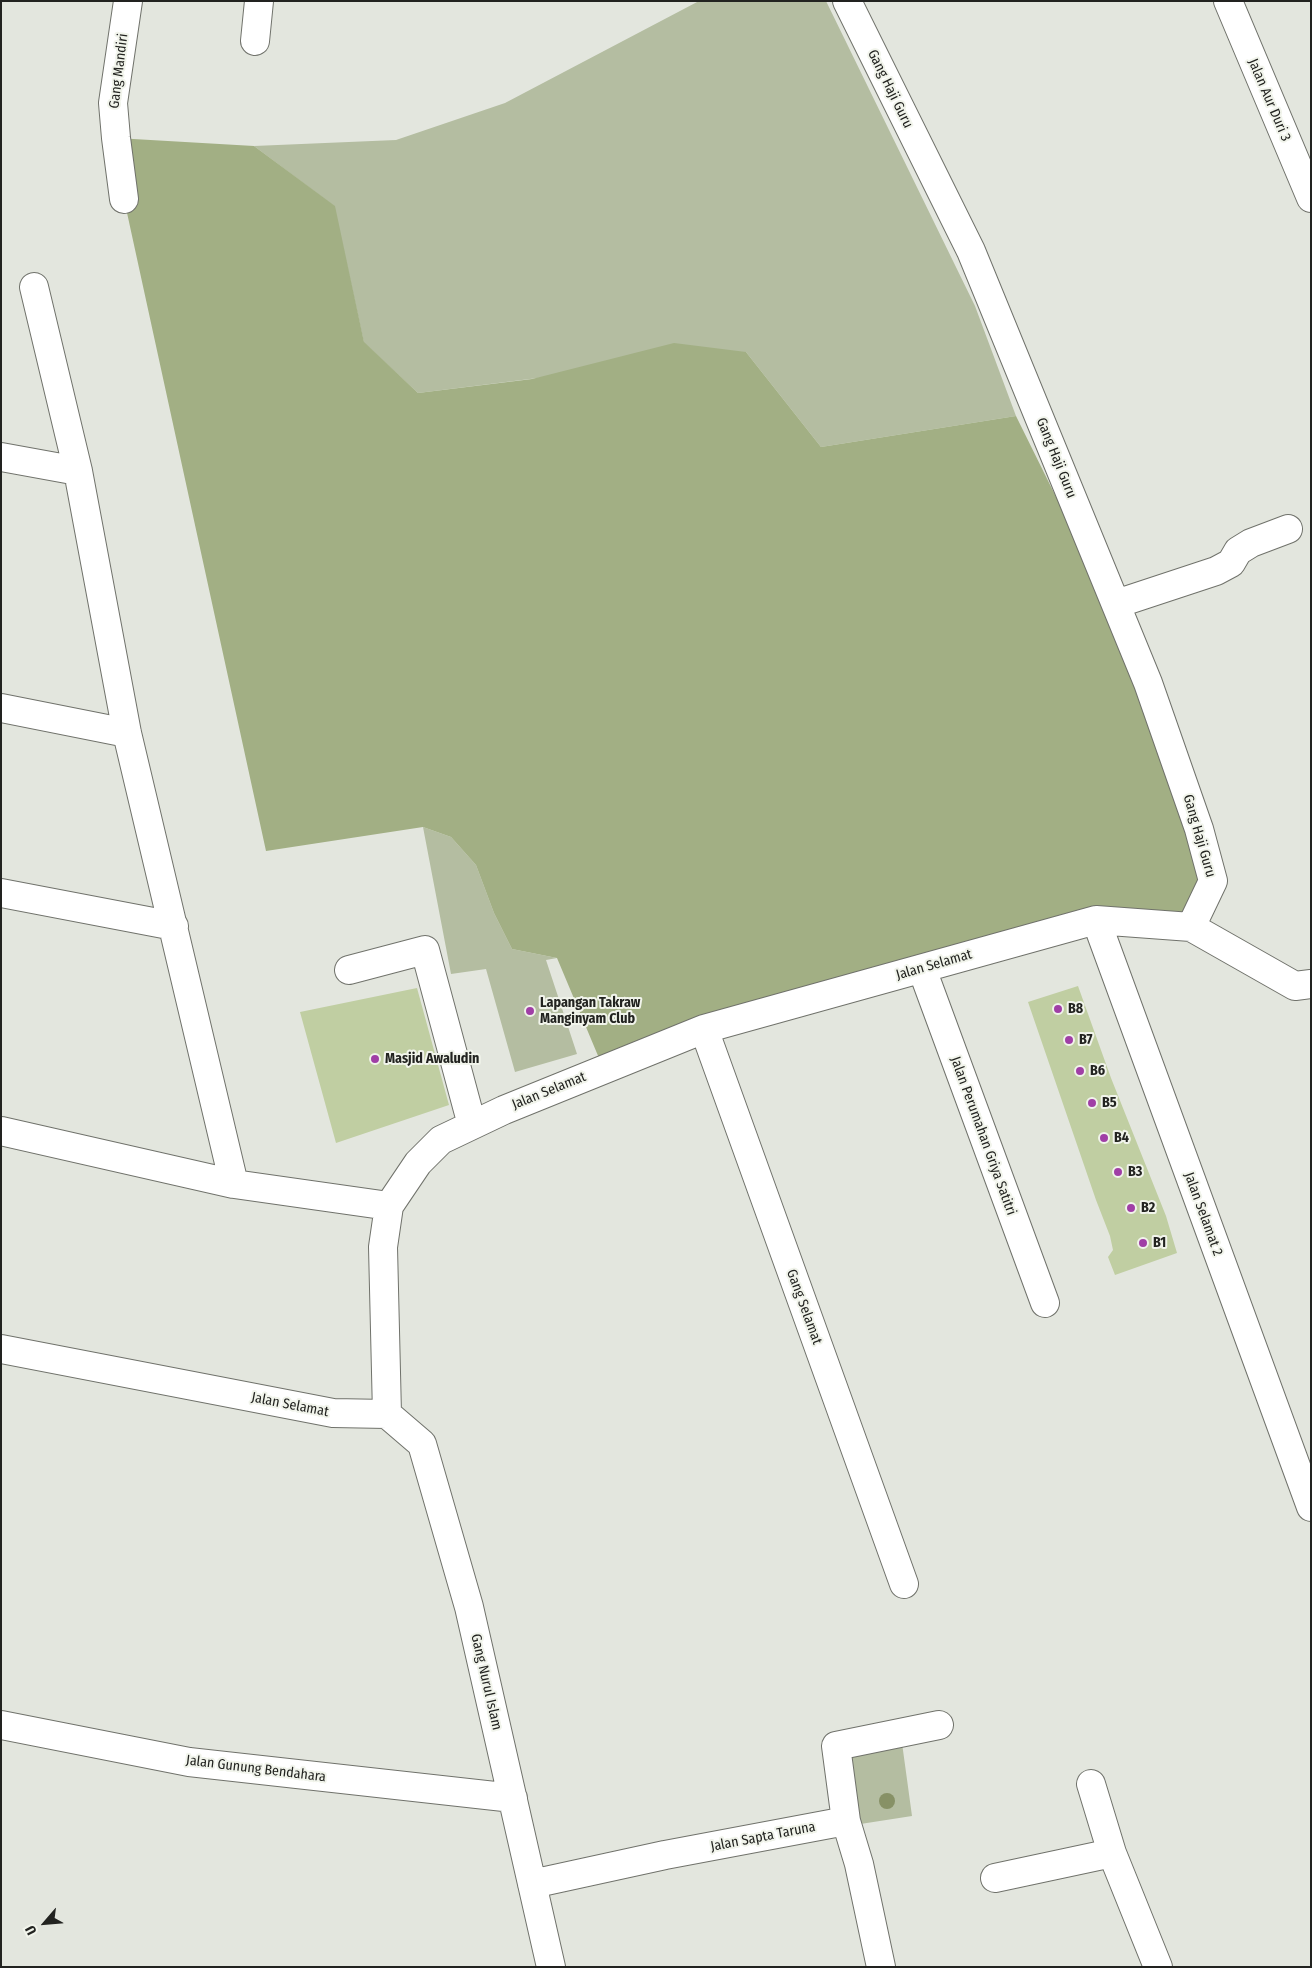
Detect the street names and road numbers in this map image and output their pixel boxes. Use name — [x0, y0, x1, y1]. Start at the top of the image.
street label: Gang Mandiri — [106, 32, 132, 110]
street label: Gang Haji Guru — [864, 47, 916, 131]
street label: Jalan Aur Duri 3 — [1244, 56, 1294, 144]
street label: Gang Haji Guru — [1032, 415, 1080, 501]
street label: Gang Haji Guru — [1179, 793, 1219, 879]
street label: Jalan Selamat — [894, 946, 974, 984]
street label: Jalan Perumahan Griya Satitri — [946, 1054, 1020, 1218]
street label: Jalan Selamat — [510, 1069, 588, 1113]
street label: Jalan Selamat 2 — [1180, 1170, 1226, 1258]
street label: Gang Selamat — [783, 1267, 825, 1347]
street label: Jalan Selamat — [250, 1389, 330, 1421]
street label: Gang Nurul Islam — [467, 1632, 505, 1732]
street label: Jalan Gunung Bendahara — [185, 1752, 327, 1786]
street label: Jalan Sapta Taruna — [709, 1819, 817, 1855]

